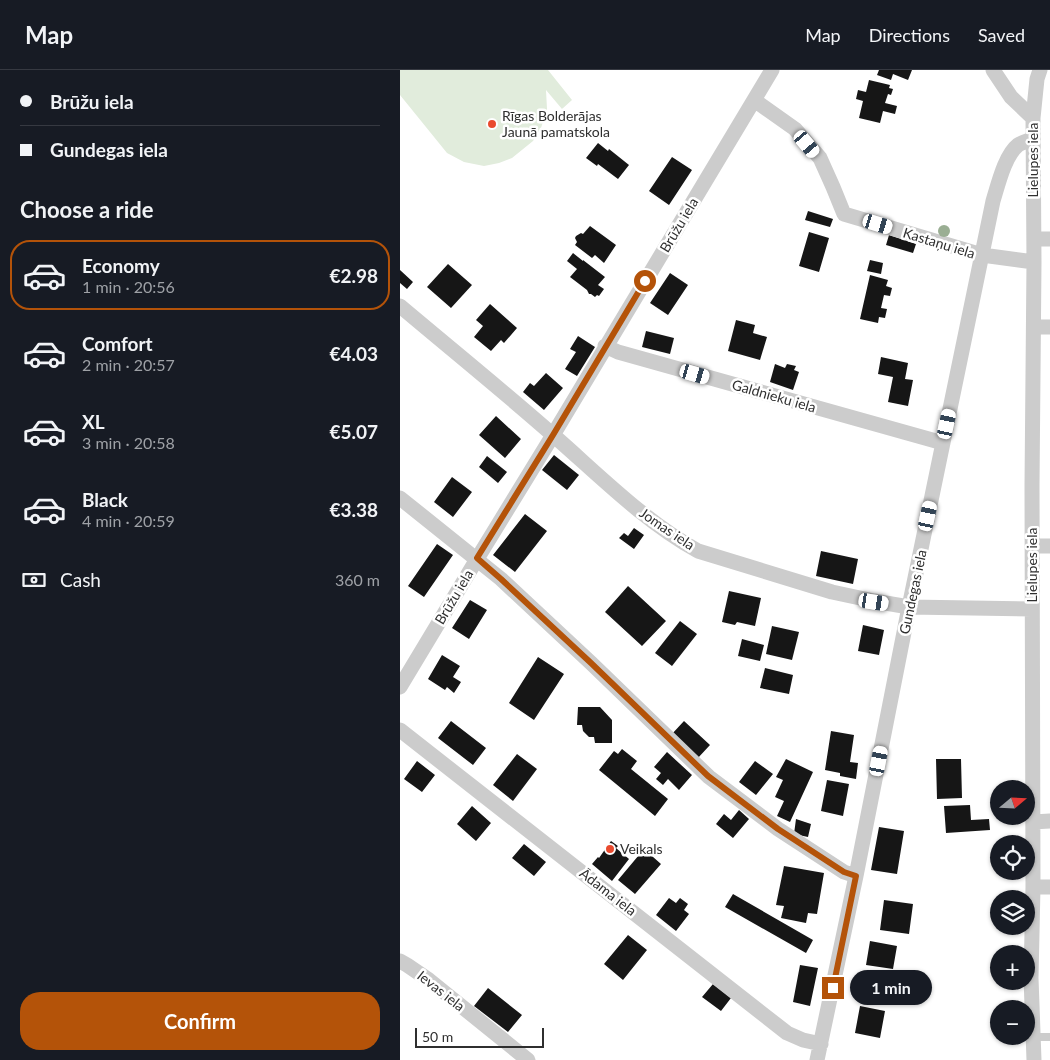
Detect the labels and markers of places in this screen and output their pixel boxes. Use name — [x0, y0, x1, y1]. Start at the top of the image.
place label: Rīgas Bolderājas Jaunā pamatskola — [502, 107, 610, 140]
marker: Rīgas Bolderājas Jaunā pamatskola — [486, 118, 498, 130]
place label: Veikals — [620, 840, 663, 857]
marker: Veikals — [604, 843, 616, 855]

